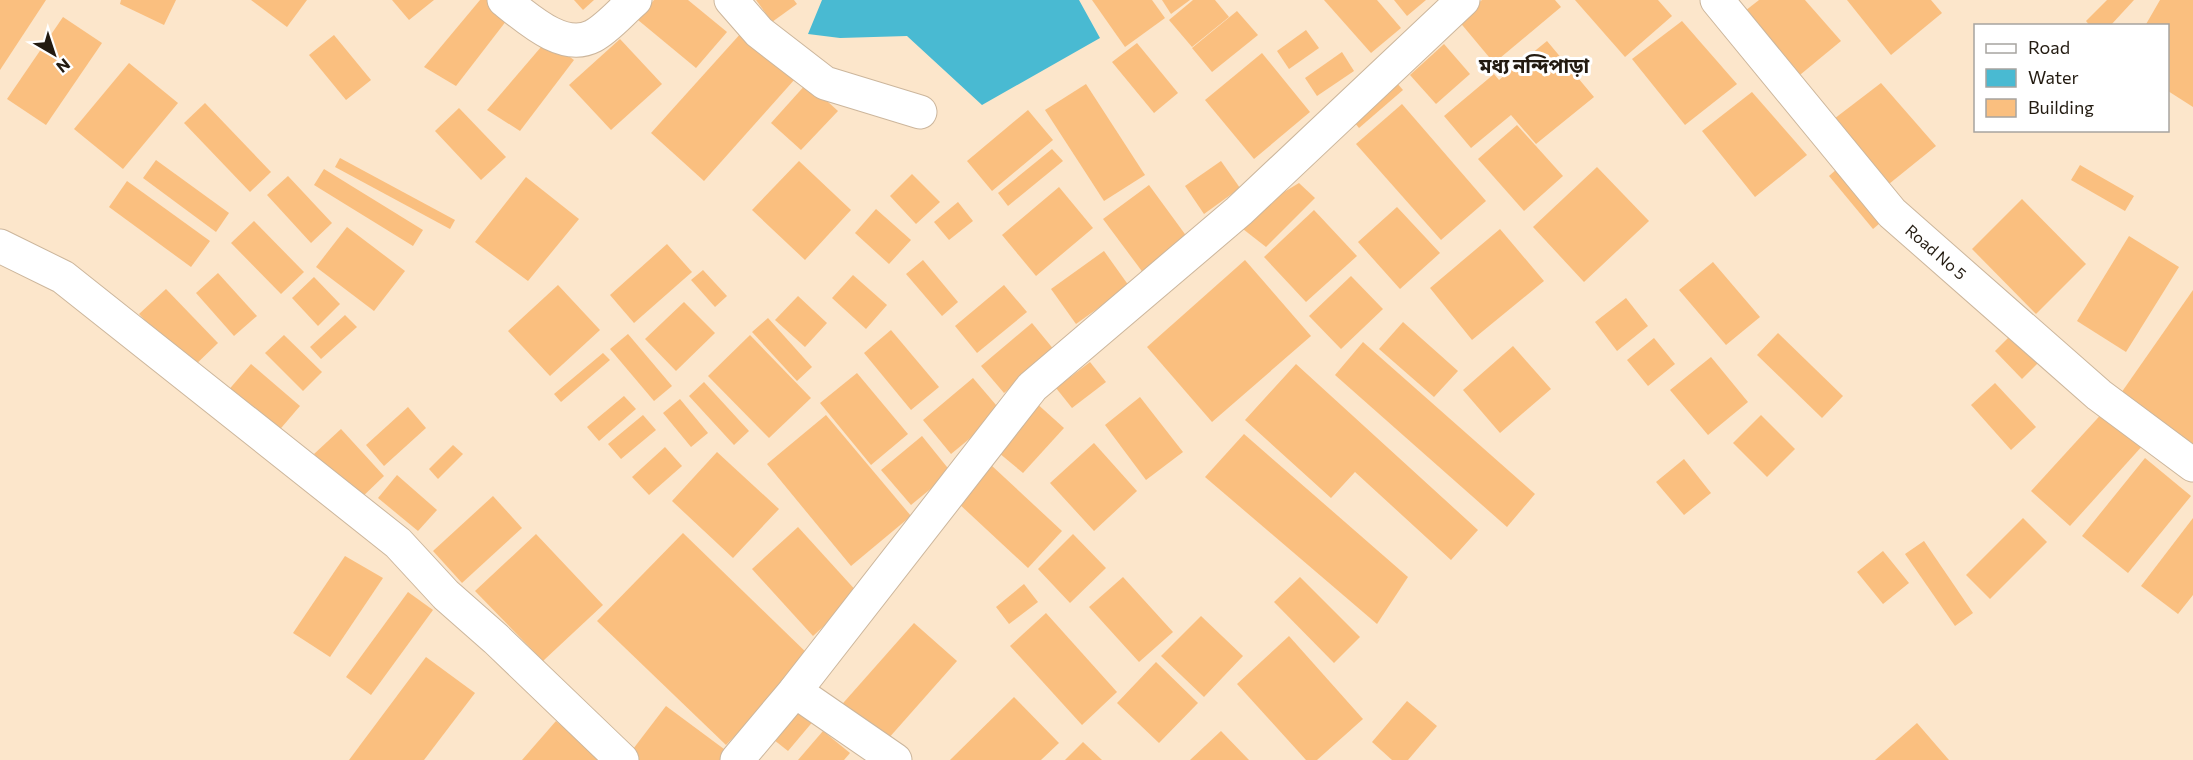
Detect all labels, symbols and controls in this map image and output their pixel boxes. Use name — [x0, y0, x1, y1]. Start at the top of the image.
north arrow — [24, 24, 84, 84]
legend — [1974, 24, 2169, 132]
text: Road — [2028, 36, 2070, 58]
district label: মধ্য নন্দিপাড়া — [1478, 53, 1589, 78]
text: N — [53, 55, 74, 77]
text: Water — [2028, 66, 2079, 88]
text: Building — [2028, 96, 2094, 118]
street label: Road No 5 — [1902, 220, 1971, 283]

